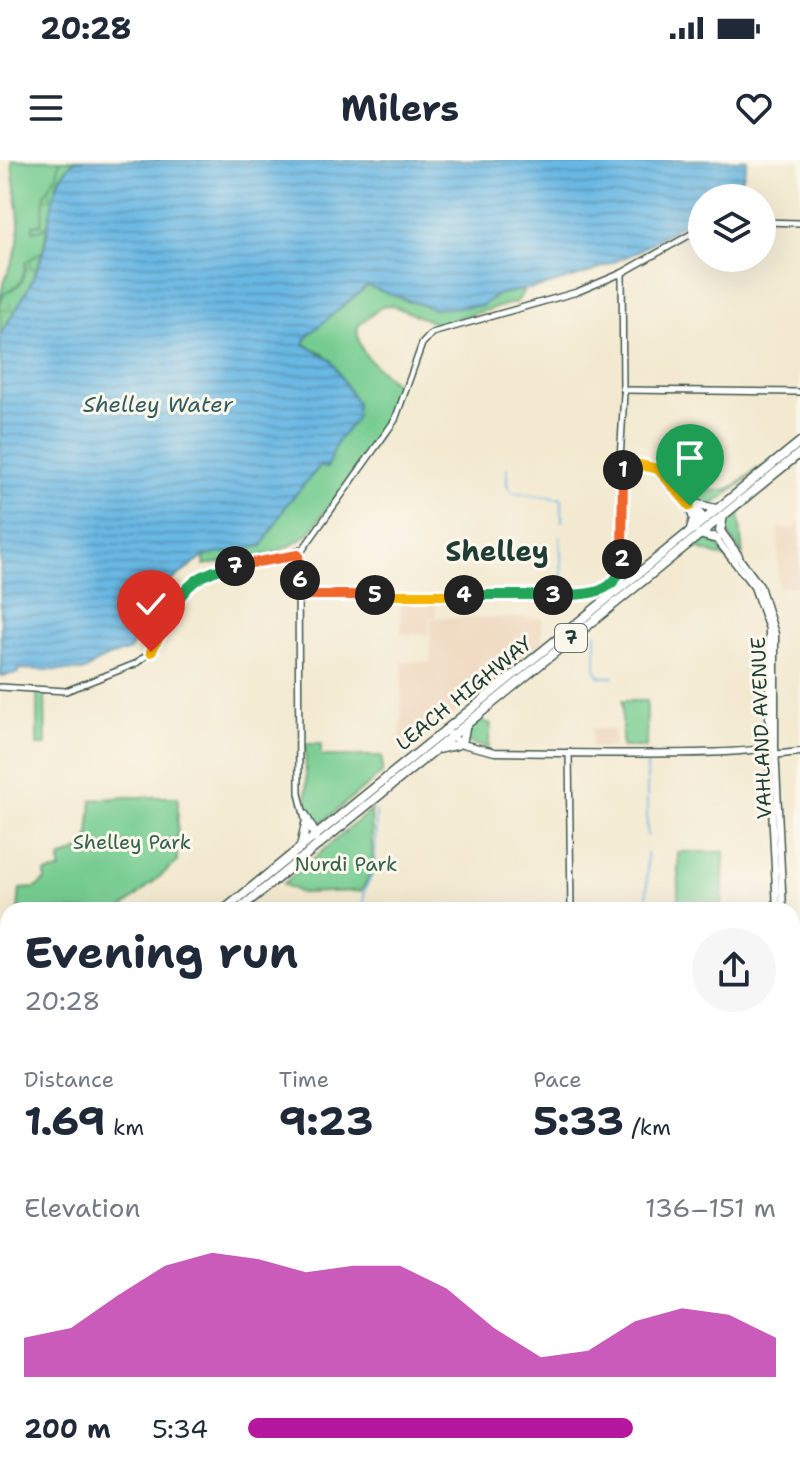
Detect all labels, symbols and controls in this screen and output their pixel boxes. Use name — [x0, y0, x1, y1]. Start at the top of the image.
text: 20:28 — [40, 8, 132, 49]
text: Milers — [341, 84, 459, 133]
icon: menu — [24, 86, 68, 130]
icon: heart — [732, 86, 776, 130]
map controls — [688, 184, 776, 272]
button: layers — [688, 184, 776, 272]
water label: Shelley Water — [83, 390, 234, 419]
pin — [656, 424, 724, 506]
icon: arrive — [668, 436, 712, 480]
pin: 1 — [603, 450, 643, 490]
text: 1 — [618, 455, 628, 484]
district label: Shelley — [445, 532, 549, 570]
pin: 2 — [602, 539, 642, 579]
text: 2 — [614, 544, 630, 573]
pin: 7 — [215, 546, 255, 586]
text: 7 — [227, 551, 243, 580]
pin: 6 — [280, 560, 320, 600]
text: 6 — [292, 565, 308, 594]
pin — [117, 570, 185, 652]
pin: 5 — [355, 575, 395, 615]
pin: 4 — [444, 575, 484, 615]
pin: 3 — [533, 575, 573, 615]
text: 5 — [368, 580, 382, 609]
text: 4 — [456, 580, 472, 609]
text: 3 — [545, 580, 561, 609]
icon: check — [129, 582, 173, 626]
road number: 7 — [555, 624, 587, 652]
street label: LEACH HIGHWAY — [390, 630, 538, 756]
street label: VAHLAND AVENUE — [745, 636, 777, 820]
park label: Shelley Park — [73, 829, 191, 855]
park label: Nurdi Park — [294, 851, 398, 877]
text: Evening run — [24, 923, 298, 982]
button: share — [692, 928, 776, 1012]
text: 20:28 — [24, 983, 100, 1018]
text: Distance — [24, 1065, 114, 1094]
text: Time — [279, 1065, 329, 1094]
text: Pace — [533, 1065, 582, 1094]
text: 1.69 — [24, 1094, 106, 1148]
text: 9:23 — [279, 1094, 373, 1148]
text: 5:33 — [533, 1094, 624, 1148]
text: km — [106, 1113, 144, 1142]
text: /km — [624, 1113, 671, 1142]
text: Elevation — [24, 1190, 140, 1225]
text: 136–151 m — [645, 1190, 776, 1225]
text: 200 m — [24, 1411, 111, 1446]
text: 5:34 — [152, 1411, 208, 1446]

